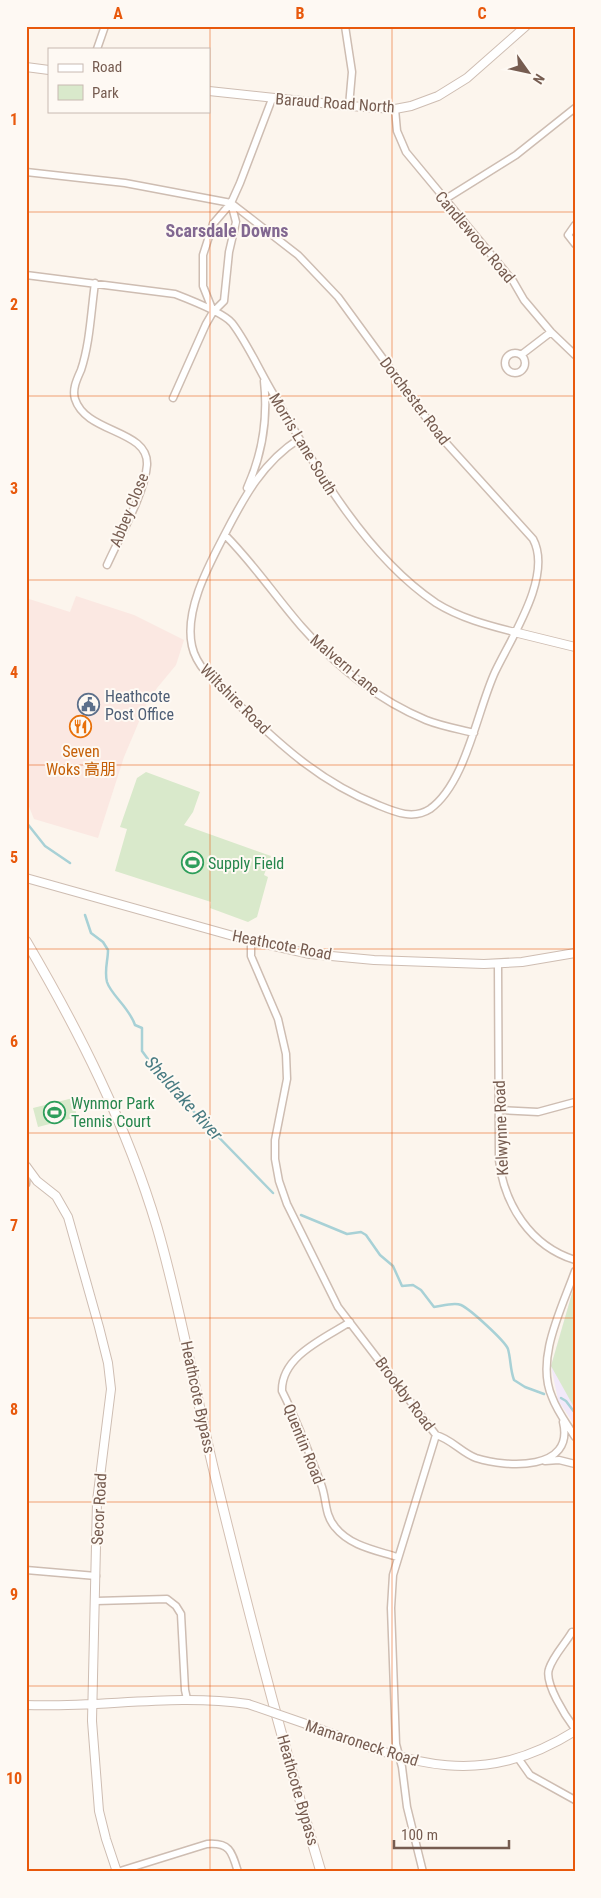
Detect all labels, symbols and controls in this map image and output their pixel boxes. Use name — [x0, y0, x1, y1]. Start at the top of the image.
text: A — [113, 4, 123, 23]
text: B — [296, 4, 305, 23]
text: C — [477, 4, 487, 23]
legend — [48, 48, 210, 112]
north arrow — [504, 48, 554, 98]
text: Road — [92, 58, 122, 76]
text: N — [530, 71, 548, 87]
text: Park — [92, 84, 119, 102]
street label: Baraud Road North — [275, 89, 395, 117]
text: 1 — [10, 110, 18, 129]
street label: Candlewood Road — [431, 187, 519, 287]
district label: Scarsdale Downs — [166, 220, 288, 241]
text: 2 — [10, 295, 18, 314]
street label: Dorchester Road — [376, 353, 454, 449]
street label: Morris Lane South — [265, 390, 341, 498]
street label: Abbey Close — [106, 470, 152, 550]
text: 3 — [10, 479, 18, 498]
street label: Malvern Lane — [307, 631, 383, 699]
street label: Wiltshire Road — [196, 660, 274, 738]
text: 4 — [10, 663, 18, 682]
place label: Heathcote Post Office — [105, 687, 174, 724]
public building icon: Heathcote Post Office — [77, 693, 101, 717]
restaurant icon: Seven Woks 高朋 — [69, 715, 93, 739]
place label: Seven Woks 高朋 — [46, 742, 116, 779]
text: 5 — [10, 848, 18, 867]
sports icon: Supply Field — [180, 851, 204, 875]
place label: Supply Field — [208, 854, 284, 873]
street label: Heathcote Road — [231, 926, 333, 964]
text: 6 — [10, 1032, 18, 1051]
water label: Sheldrake River — [141, 1052, 228, 1145]
street label: Kelwynne Road — [490, 1080, 512, 1176]
place label: Wynmor Park Tennis Court — [71, 1094, 156, 1131]
sports icon: Wynmor Park Tennis Court — [43, 1100, 67, 1124]
text: 7 — [10, 1216, 18, 1235]
street label: Heathcote Bypass — [177, 1339, 219, 1455]
street label: Brookby Road — [371, 1354, 439, 1434]
text: 8 — [10, 1400, 18, 1419]
street label: Quentin Road — [279, 1401, 329, 1487]
street label: Secor Road — [88, 1473, 110, 1545]
text: 9 — [10, 1585, 18, 1604]
street label: Mamaroneck Road — [303, 1716, 421, 1770]
street label: Heathcote Bypass — [273, 1732, 323, 1848]
text: 10 — [6, 1769, 22, 1788]
scale bar — [394, 1818, 508, 1850]
text: 100 m — [401, 1826, 438, 1844]

